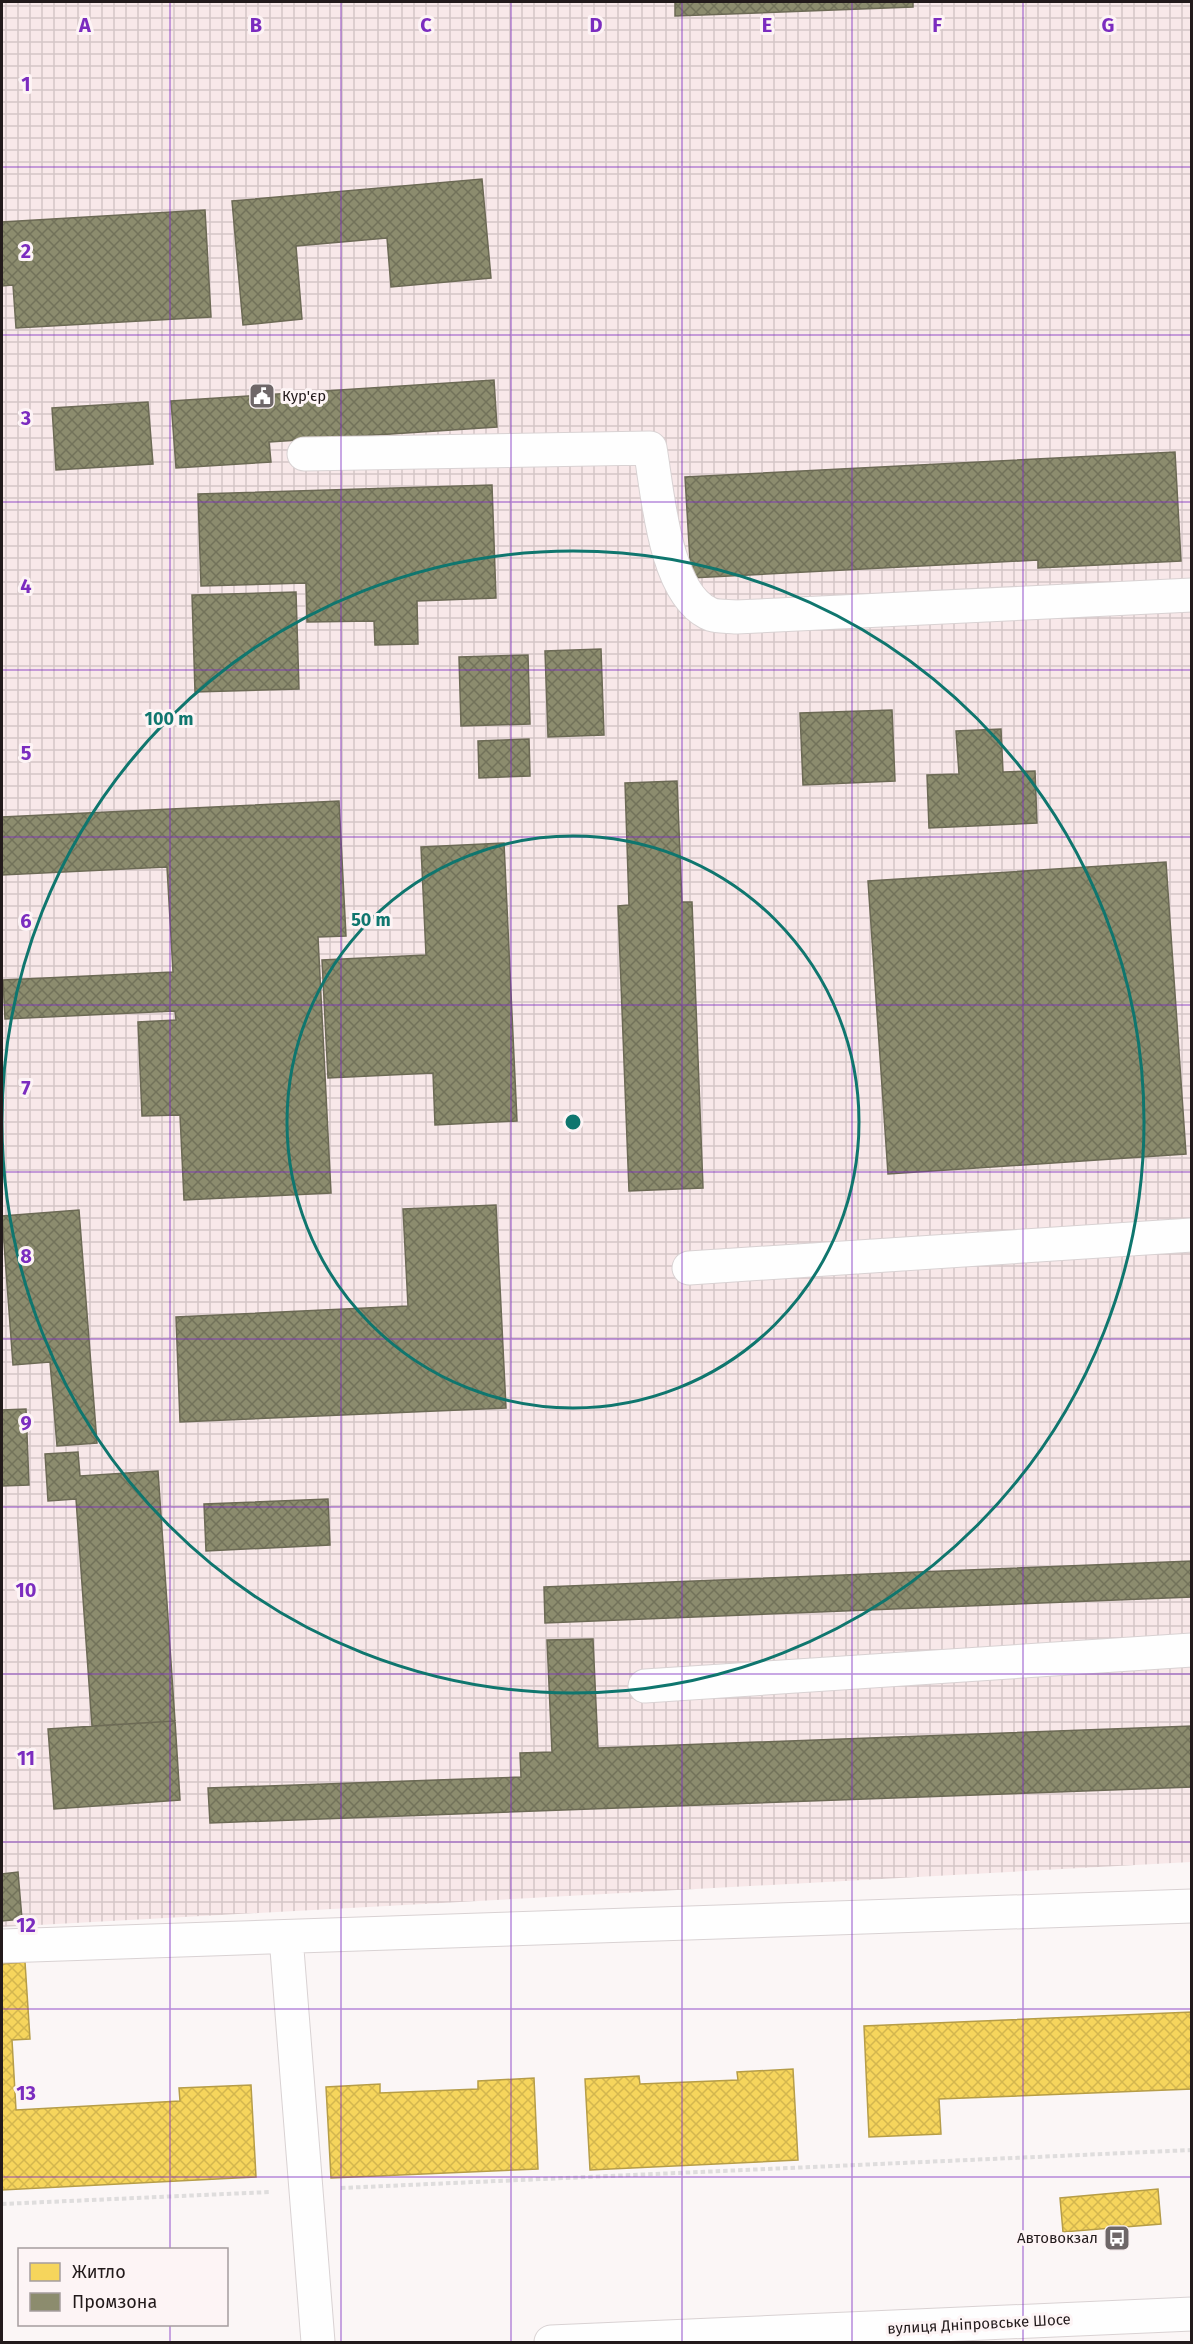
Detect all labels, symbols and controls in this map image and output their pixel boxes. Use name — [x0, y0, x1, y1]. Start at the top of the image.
text: A — [78, 13, 92, 37]
text: B — [250, 13, 262, 37]
text: C — [420, 13, 432, 37]
text: D — [589, 13, 603, 37]
text: E — [762, 13, 772, 37]
text: F — [932, 13, 942, 37]
text: G — [1102, 13, 1114, 37]
text: 1 — [21, 72, 31, 96]
text: 2 — [21, 239, 31, 263]
public building icon: Кур'єр — [247, 381, 277, 411]
place label: Кур'єр — [282, 387, 326, 405]
text: 3 — [20, 406, 31, 430]
text: 4 — [20, 574, 32, 598]
text: 100 m — [145, 708, 193, 730]
text: 5 — [21, 741, 32, 765]
text: 6 — [20, 909, 32, 933]
text: 50 m — [351, 909, 391, 931]
text: 7 — [21, 1076, 31, 1100]
centre of rings — [563, 1112, 583, 1132]
text: 8 — [20, 1244, 32, 1268]
text: 9 — [20, 1411, 32, 1435]
text: 10 — [16, 1578, 36, 1602]
text: 11 — [17, 1746, 35, 1770]
text: 12 — [16, 1913, 36, 1937]
text: 13 — [16, 2081, 36, 2105]
bus stop icon: Автовокзал — [1102, 2223, 1132, 2253]
place label: Автовокзал — [1017, 2229, 1098, 2247]
legend — [18, 2248, 228, 2326]
text: Житло — [72, 2261, 126, 2283]
text: Промзона — [72, 2291, 157, 2313]
street label: вулиця Дніпровське Шосе — [887, 2310, 1071, 2338]

